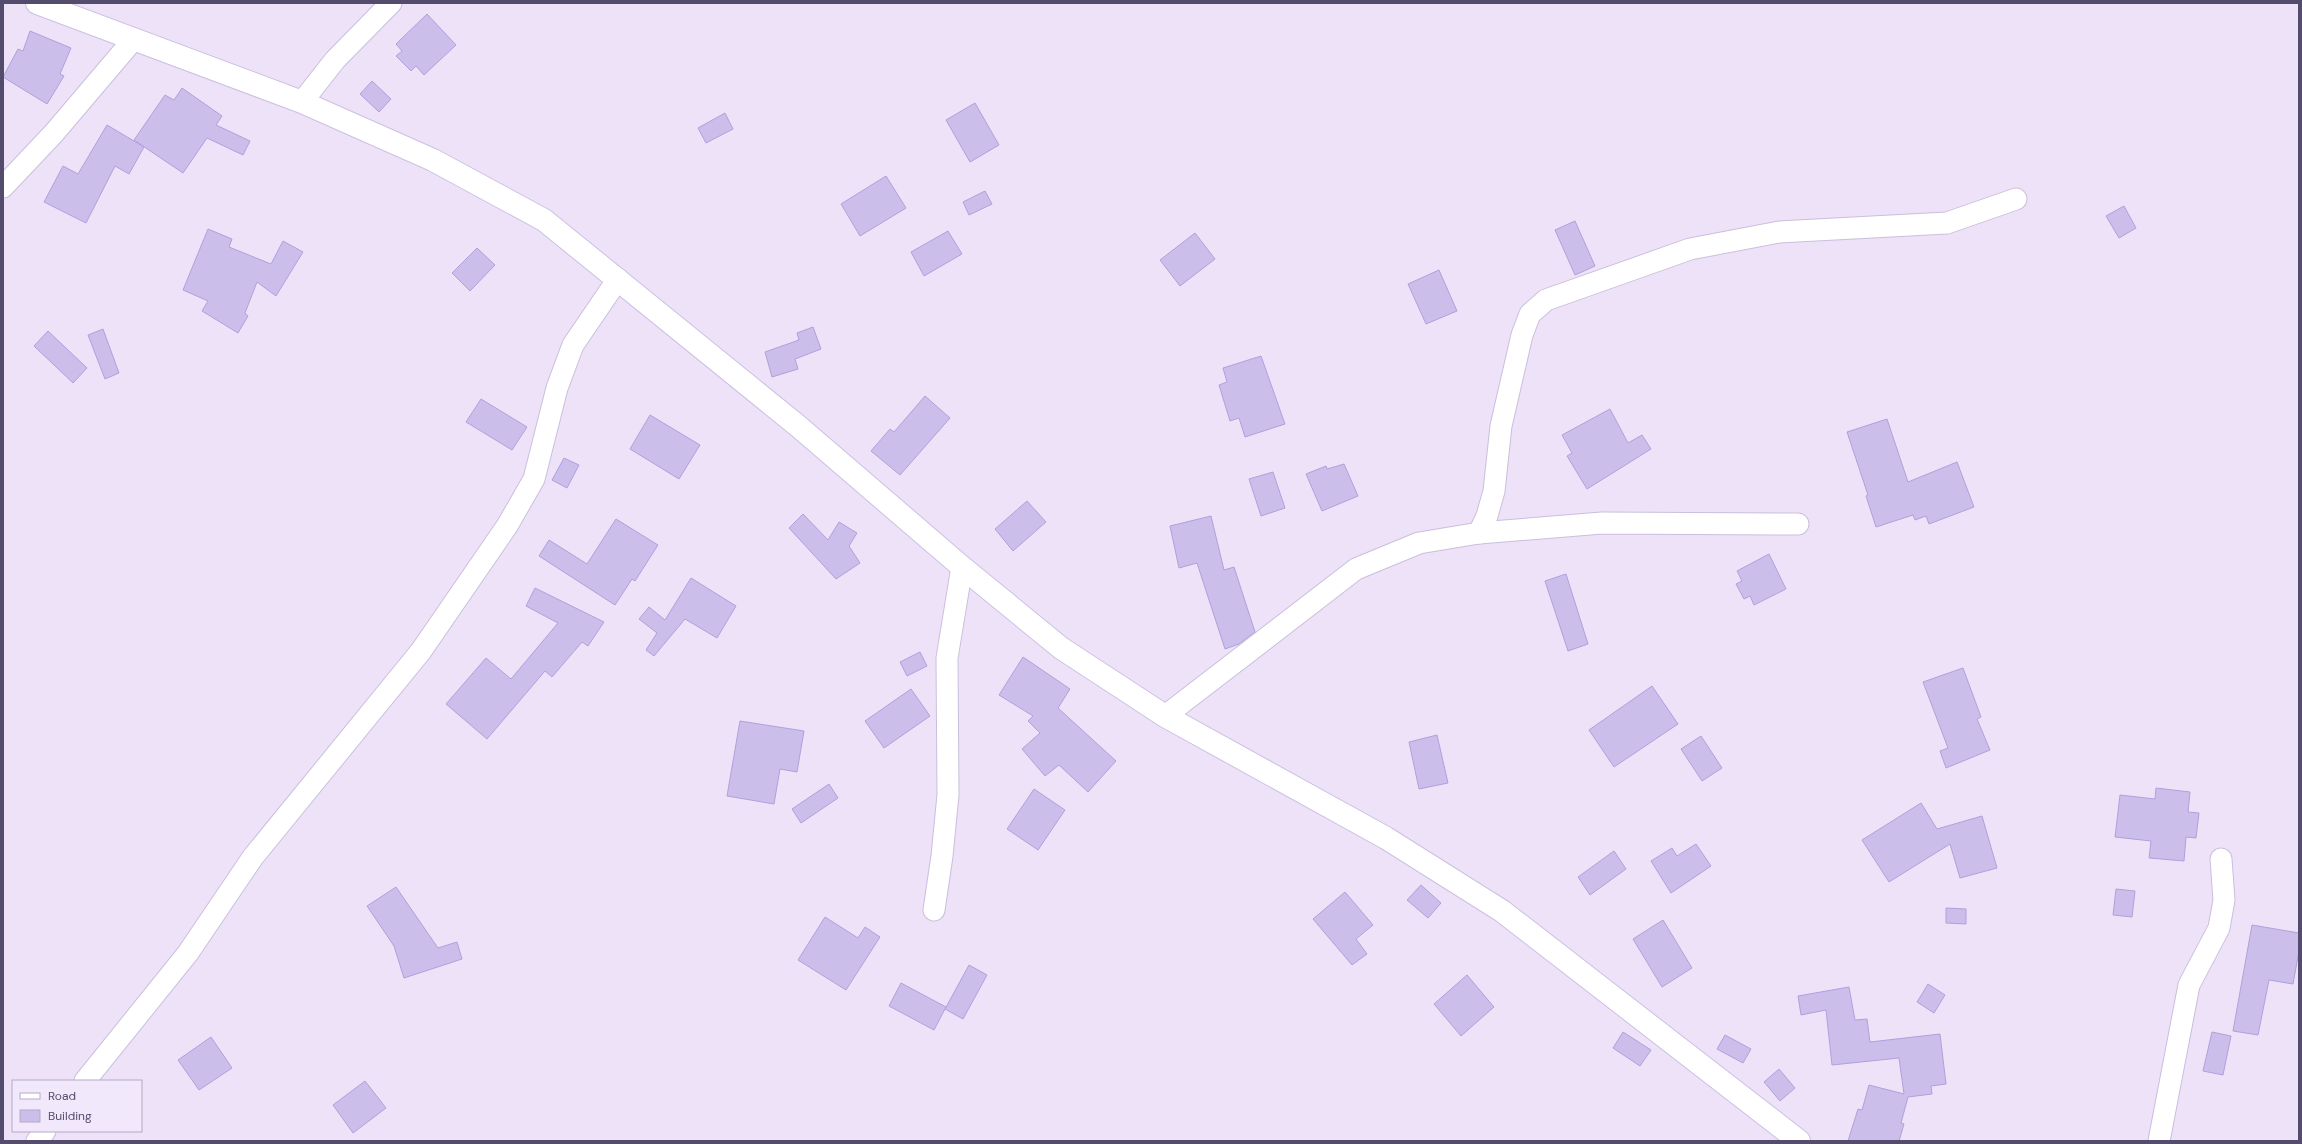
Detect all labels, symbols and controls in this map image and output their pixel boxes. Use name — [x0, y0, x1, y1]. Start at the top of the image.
legend — [12, 1080, 142, 1132]
text: Road — [48, 1088, 76, 1104]
text: Building — [48, 1108, 92, 1124]

